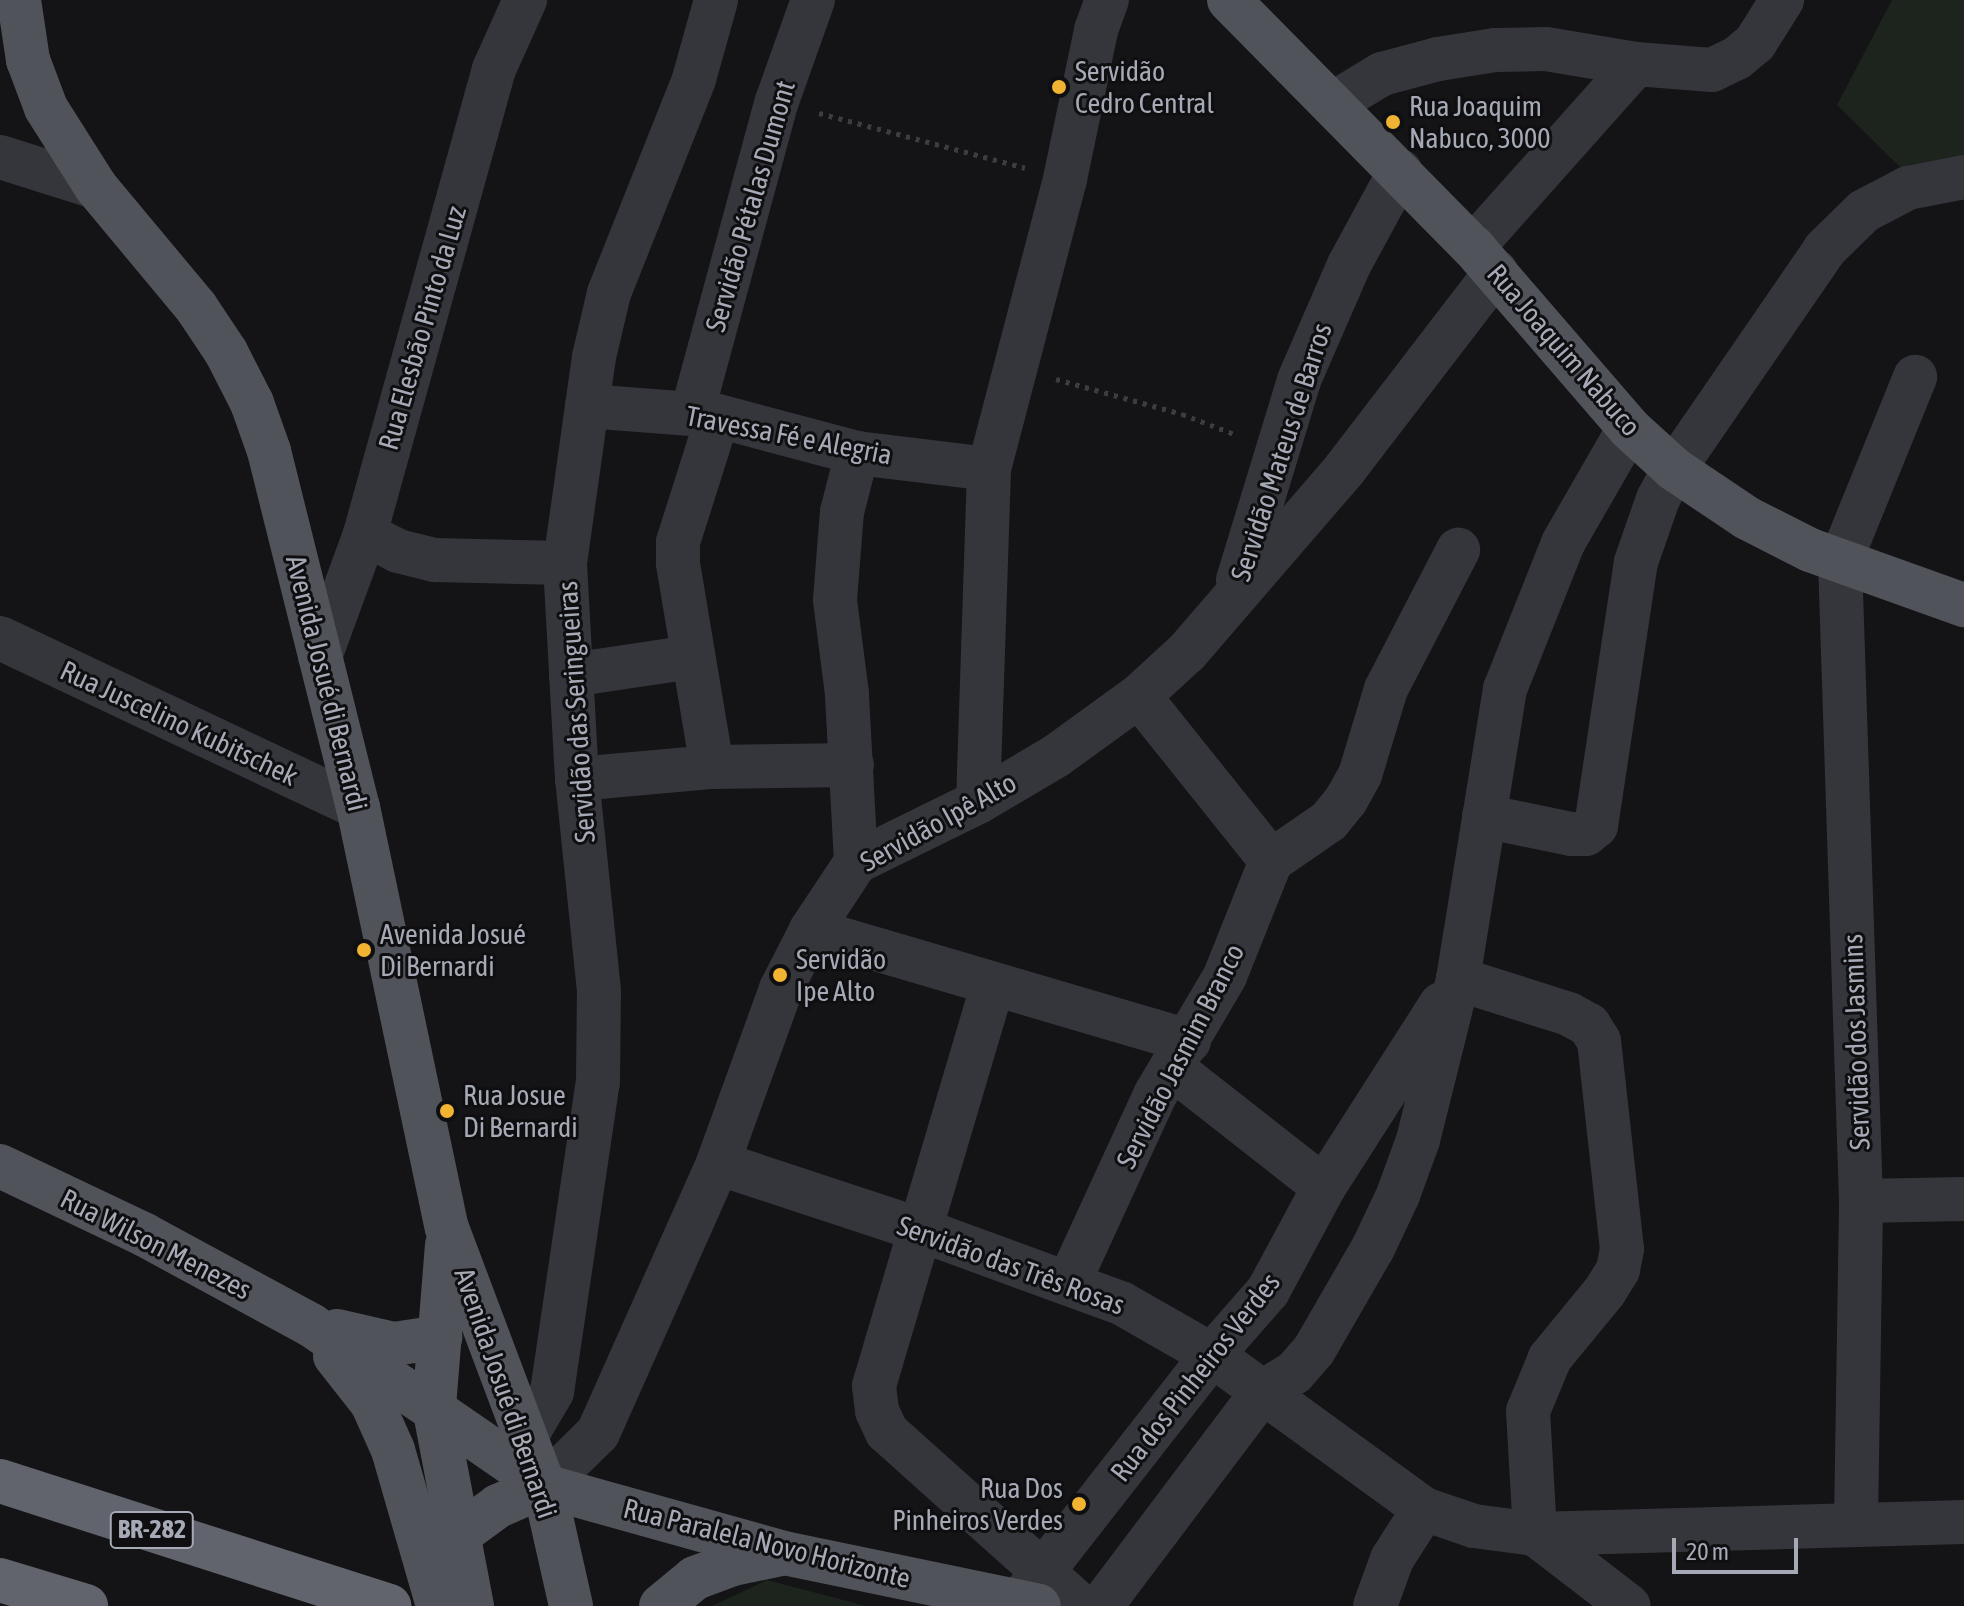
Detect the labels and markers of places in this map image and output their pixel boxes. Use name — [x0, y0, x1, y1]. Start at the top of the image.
place label: Servidão Cedro Central — [1075, 54, 1214, 120]
marker: Servidão Cedro Central — [1050, 78, 1068, 96]
place label: Rua Joaquim Nabuco, 3000 — [1409, 89, 1550, 155]
marker: Rua Joaquim Nabuco, 3000 — [1384, 113, 1402, 131]
place label: Avenida Josué Di Bernardi — [380, 917, 526, 983]
marker: Avenida Josué Di Bernardi — [355, 941, 373, 959]
place label: Servidão Ipe Alto — [796, 942, 886, 1008]
marker: Servidão Ipe Alto — [771, 966, 789, 984]
place label: Rua Josue Di Bernardi — [463, 1078, 578, 1144]
marker: Rua Josue Di Bernardi — [438, 1102, 456, 1120]
place label: Rua Dos Pinheiros Verdes — [892, 1471, 1063, 1537]
marker: Rua Dos Pinheiros Verdes — [1070, 1495, 1088, 1513]

